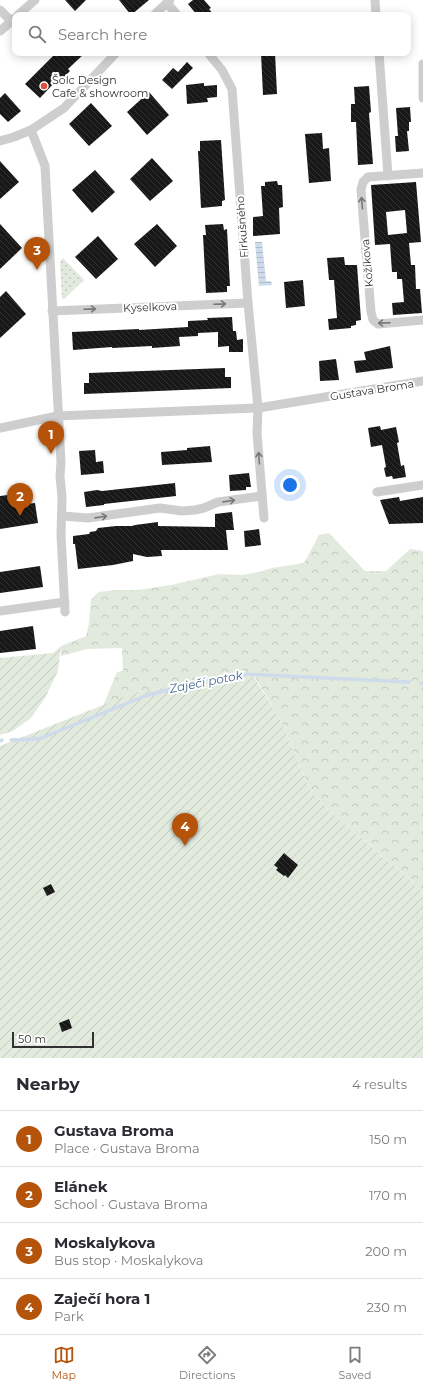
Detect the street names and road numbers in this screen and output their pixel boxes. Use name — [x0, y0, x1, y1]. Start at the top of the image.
street label: Firkušného — [233, 196, 251, 258]
street label: Kožíkova — [358, 238, 376, 288]
street label: Kyselkova — [123, 299, 177, 315]
street label: Gustava Broma — [329, 376, 415, 404]

